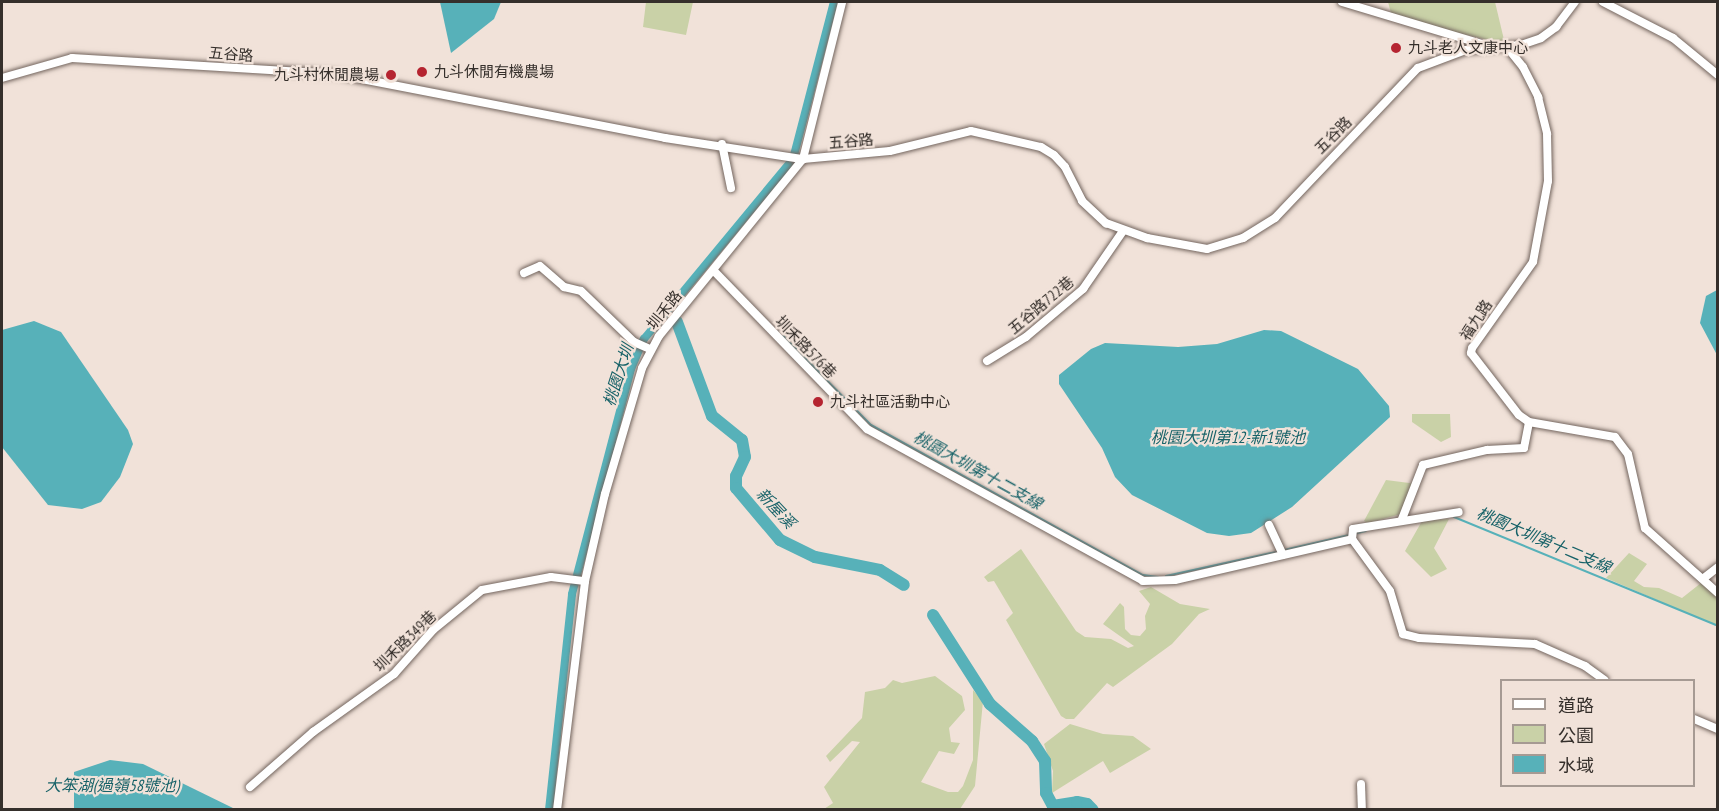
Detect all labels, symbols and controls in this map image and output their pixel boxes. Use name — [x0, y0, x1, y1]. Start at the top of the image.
place label: 九斗老人文康中心 — [1408, 39, 1528, 57]
marker: 九斗老人文康中心 — [1389, 41, 1403, 55]
street label: 五谷路 — [208, 43, 254, 65]
place label: 九斗休閒有機農場 — [434, 63, 554, 81]
marker: 九斗休閒有機農場 — [415, 65, 429, 79]
place label: 九斗村休閒農場 — [274, 66, 379, 84]
marker: 九斗村休閒農場 — [384, 68, 398, 82]
street label: 五谷路 — [1311, 113, 1355, 157]
street label: 五谷路 — [828, 130, 874, 152]
street label: 五谷路722巷 — [1004, 272, 1078, 338]
street label: 圳禾路 — [643, 287, 685, 333]
street label: 福九路 — [1456, 296, 1496, 344]
street label: 圳禾路576巷 — [772, 312, 840, 382]
water label: 桃園大圳 — [599, 342, 637, 408]
place label: 九斗社區活動中心 — [830, 393, 950, 411]
marker: 九斗社區活動中心 — [811, 395, 825, 409]
water label: 桃園大圳第十二支線 — [910, 427, 1046, 513]
water label: 桃園大圳第12-新1號池 — [1151, 427, 1305, 447]
water label: 新屋溪 — [753, 484, 799, 532]
water label: 桃園大圳第十二支線 — [1474, 503, 1614, 577]
street label: 圳禾路349巷 — [370, 607, 440, 675]
legend — [1500, 679, 1695, 787]
text: 道路 — [1558, 694, 1594, 717]
text: 公園 — [1558, 724, 1594, 747]
text: 水域 — [1558, 754, 1594, 777]
water label: 大笨湖(過嶺58號池) — [45, 775, 179, 795]

